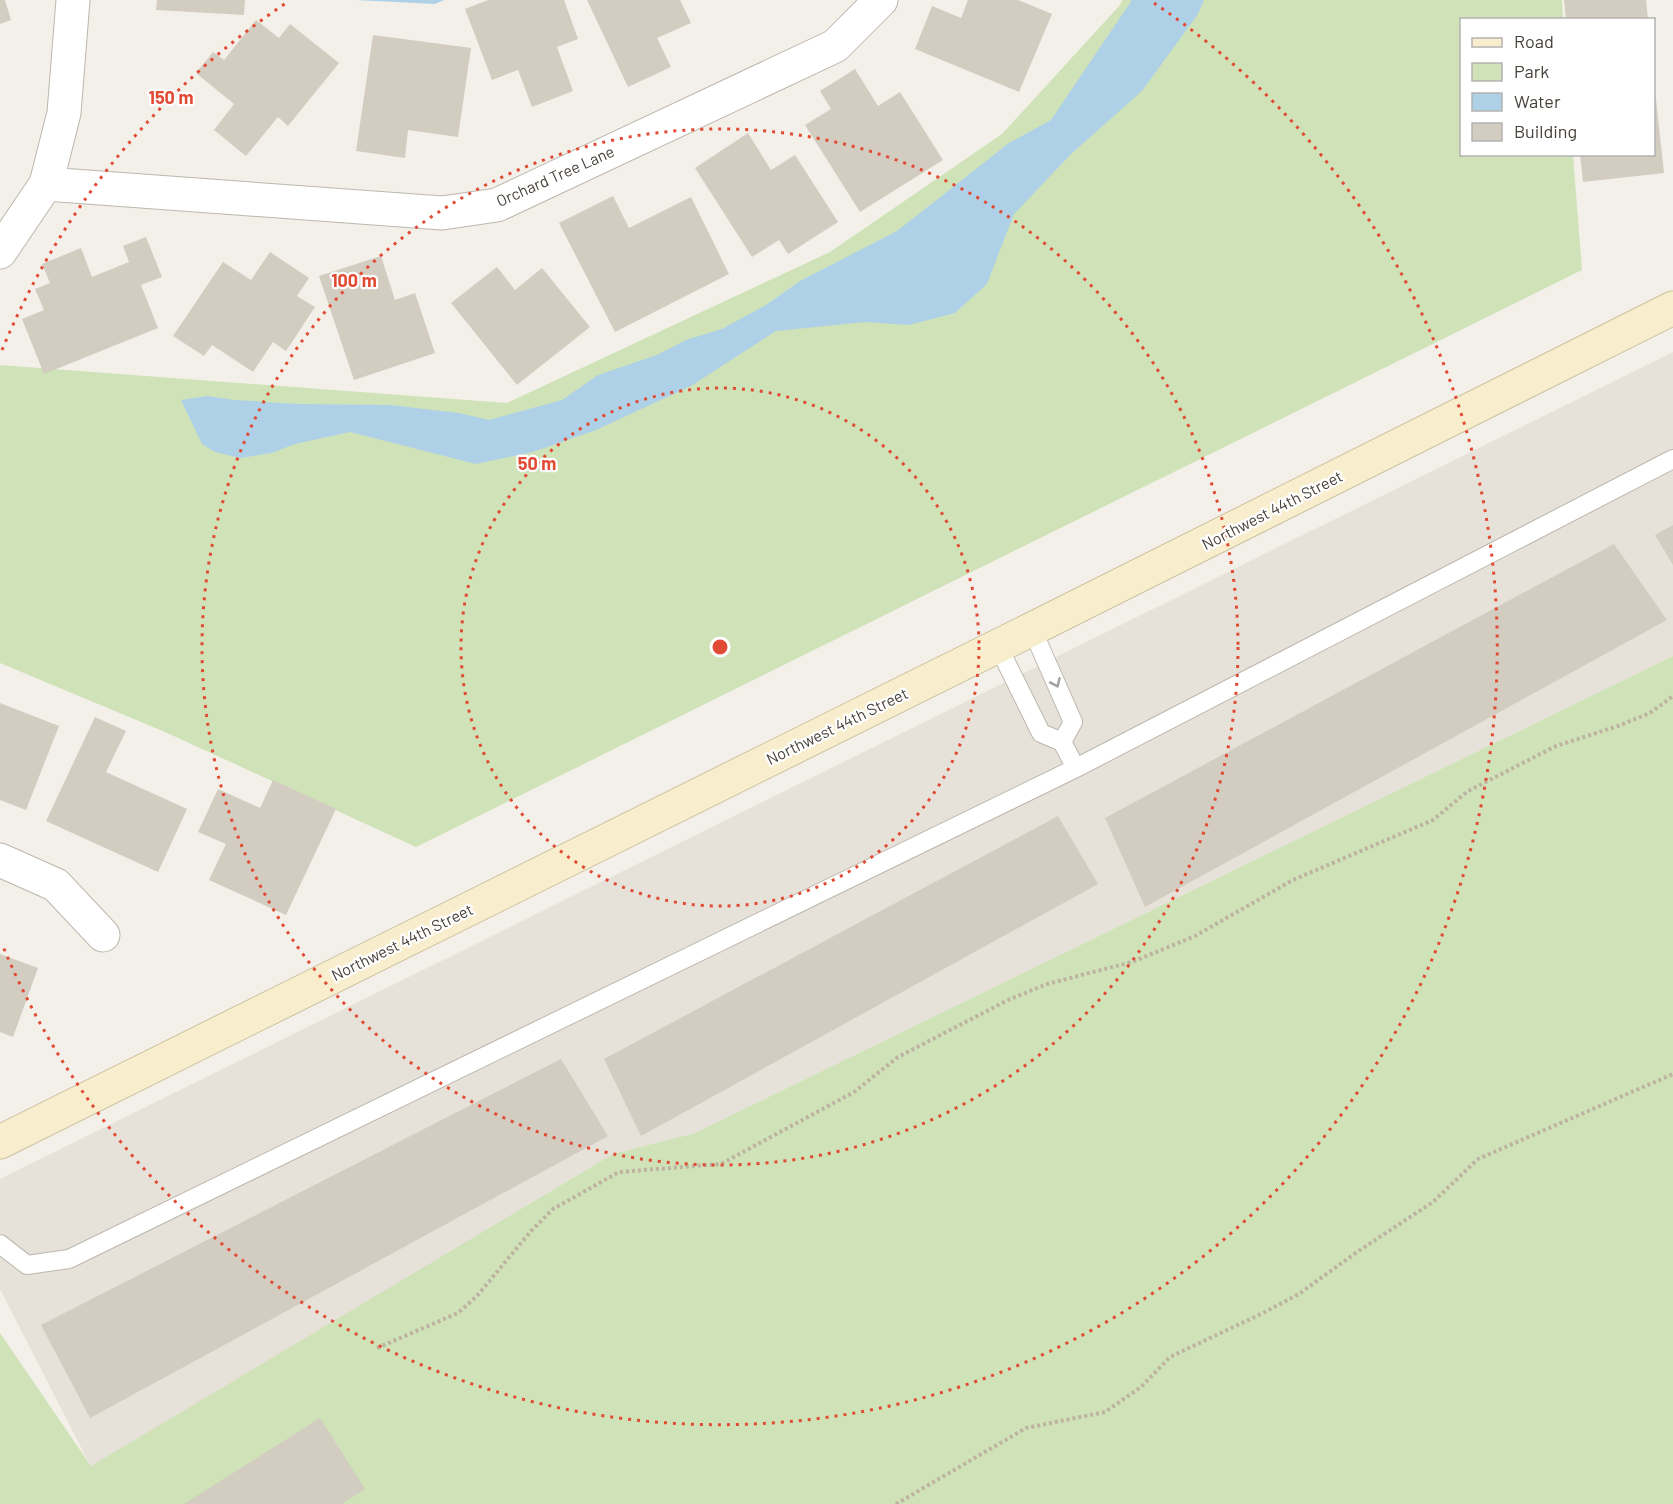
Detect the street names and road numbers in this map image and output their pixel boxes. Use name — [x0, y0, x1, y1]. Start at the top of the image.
street label: Orchard Tree Lane — [493, 141, 617, 210]
street label: Northwest 44th Street — [1198, 466, 1345, 553]
street label: Northwest 44th Street — [763, 683, 911, 768]
street label: Northwest 44th Street — [328, 899, 476, 984]

